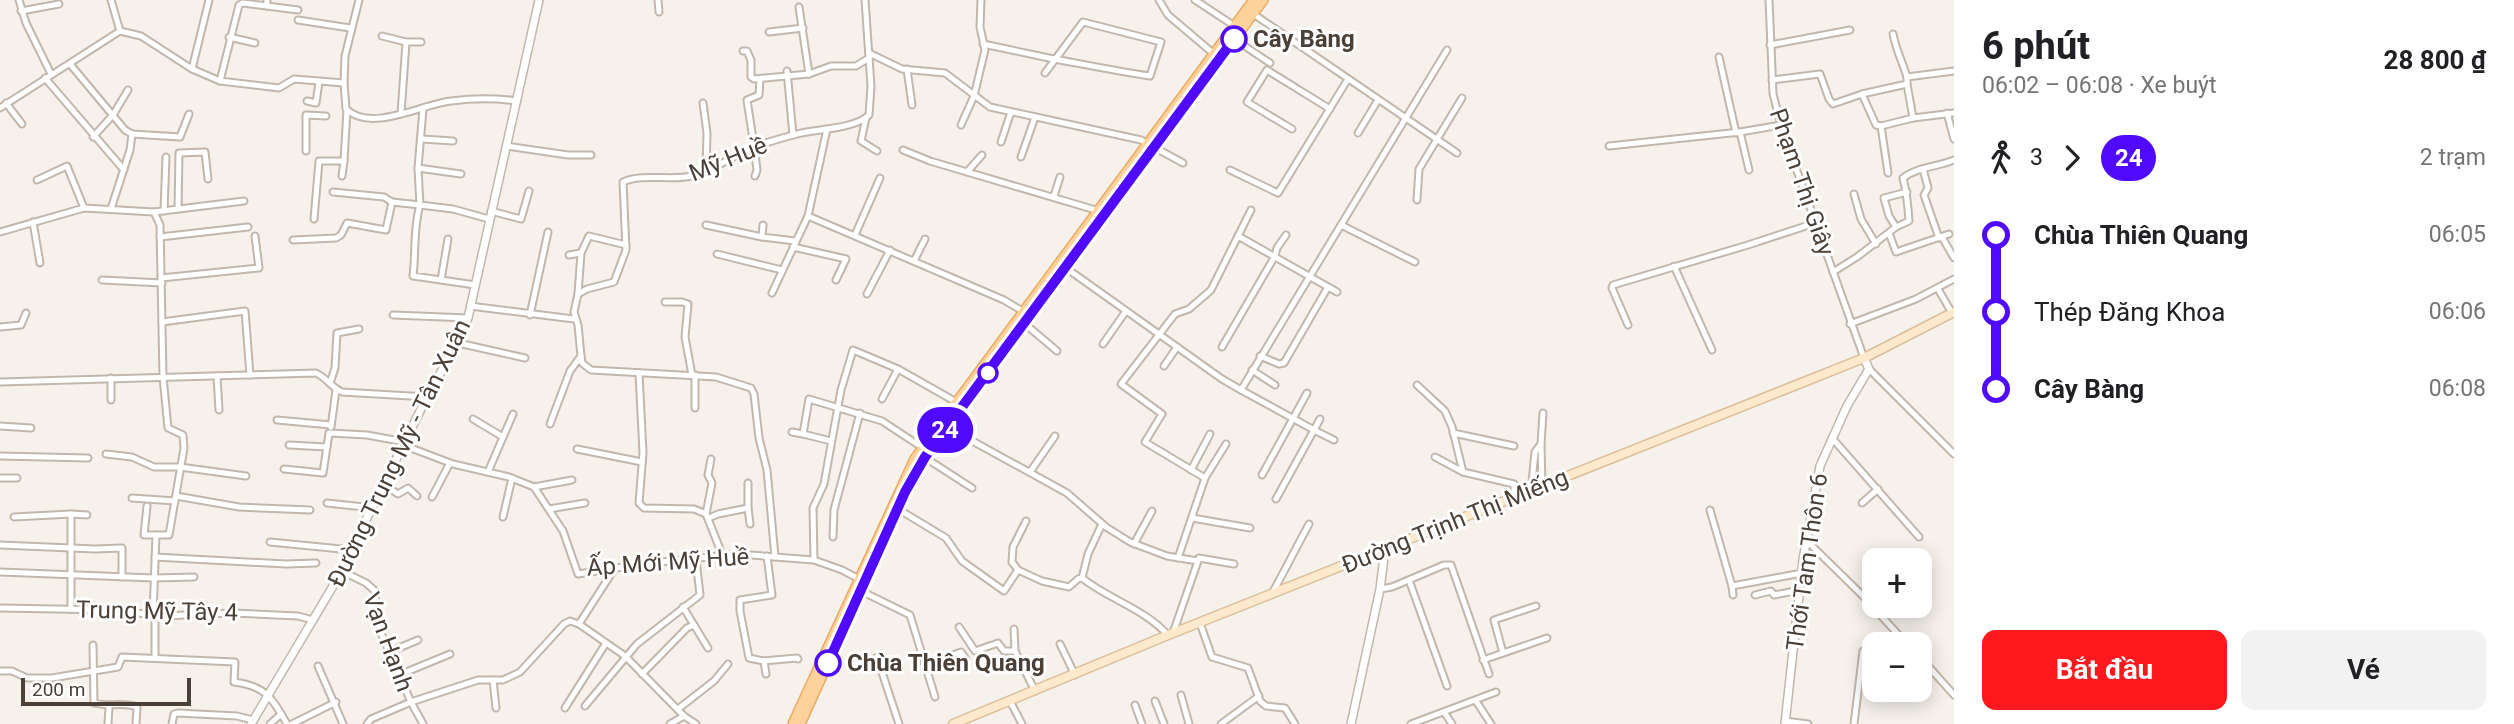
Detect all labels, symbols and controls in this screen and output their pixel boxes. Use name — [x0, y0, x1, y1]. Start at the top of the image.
text: 6 phút — [1982, 24, 2090, 68]
place label: Cây Bàng — [1253, 25, 1355, 53]
marker: Cây Bàng — [1221, 26, 1247, 52]
text: 28 800 ₫ — [2383, 45, 2486, 75]
text: 06:02 – 06:08 · Xe buýt — [1982, 72, 2217, 99]
street label: Phạm Thị Giây — [1764, 105, 1840, 260]
street label: Mỹ Huề — [685, 131, 771, 187]
icon: walk — [1982, 139, 2020, 177]
icon: forward — [2053, 139, 2091, 177]
text: 3 — [2030, 144, 2043, 171]
text: 24 — [2115, 144, 2142, 172]
text: 2 trạm — [2420, 144, 2486, 171]
text: Chùa Thiên Quang — [2034, 220, 2248, 250]
text: 06:05 — [2429, 221, 2486, 248]
text: Thép Đăng Khoa — [2034, 297, 2225, 327]
text: 06:06 — [2429, 298, 2486, 325]
street label: Đường Trung Mỹ - Tân Xuân — [322, 315, 476, 591]
unlabelled marker — [978, 363, 998, 383]
text: Cây Bàng — [2034, 374, 2144, 404]
text: 06:08 — [2429, 375, 2486, 402]
line badge: 24 — [914, 407, 976, 453]
text: 24 — [931, 416, 959, 444]
street label: Đường Trịnh Thị Miếng — [1338, 463, 1572, 579]
street label: Thới Tam Thôn 6 — [1781, 471, 1833, 653]
street label: Ấp Mới Mỹ Huề — [586, 540, 750, 582]
map controls — [1862, 548, 1932, 702]
button: + — [1862, 548, 1932, 618]
street label: Vạn Hạnh — [357, 589, 419, 695]
street label: Trung Mỹ Tây 4 — [76, 596, 238, 626]
button: Bắt đầu — [1982, 630, 2227, 710]
button: Vé — [2241, 630, 2486, 710]
button: − — [1862, 632, 1932, 702]
place label: Chùa Thiên Quang — [847, 649, 1045, 677]
marker: Chùa Thiên Quang — [815, 650, 841, 676]
scale bar — [21, 675, 191, 707]
text: 200 m — [32, 678, 85, 701]

